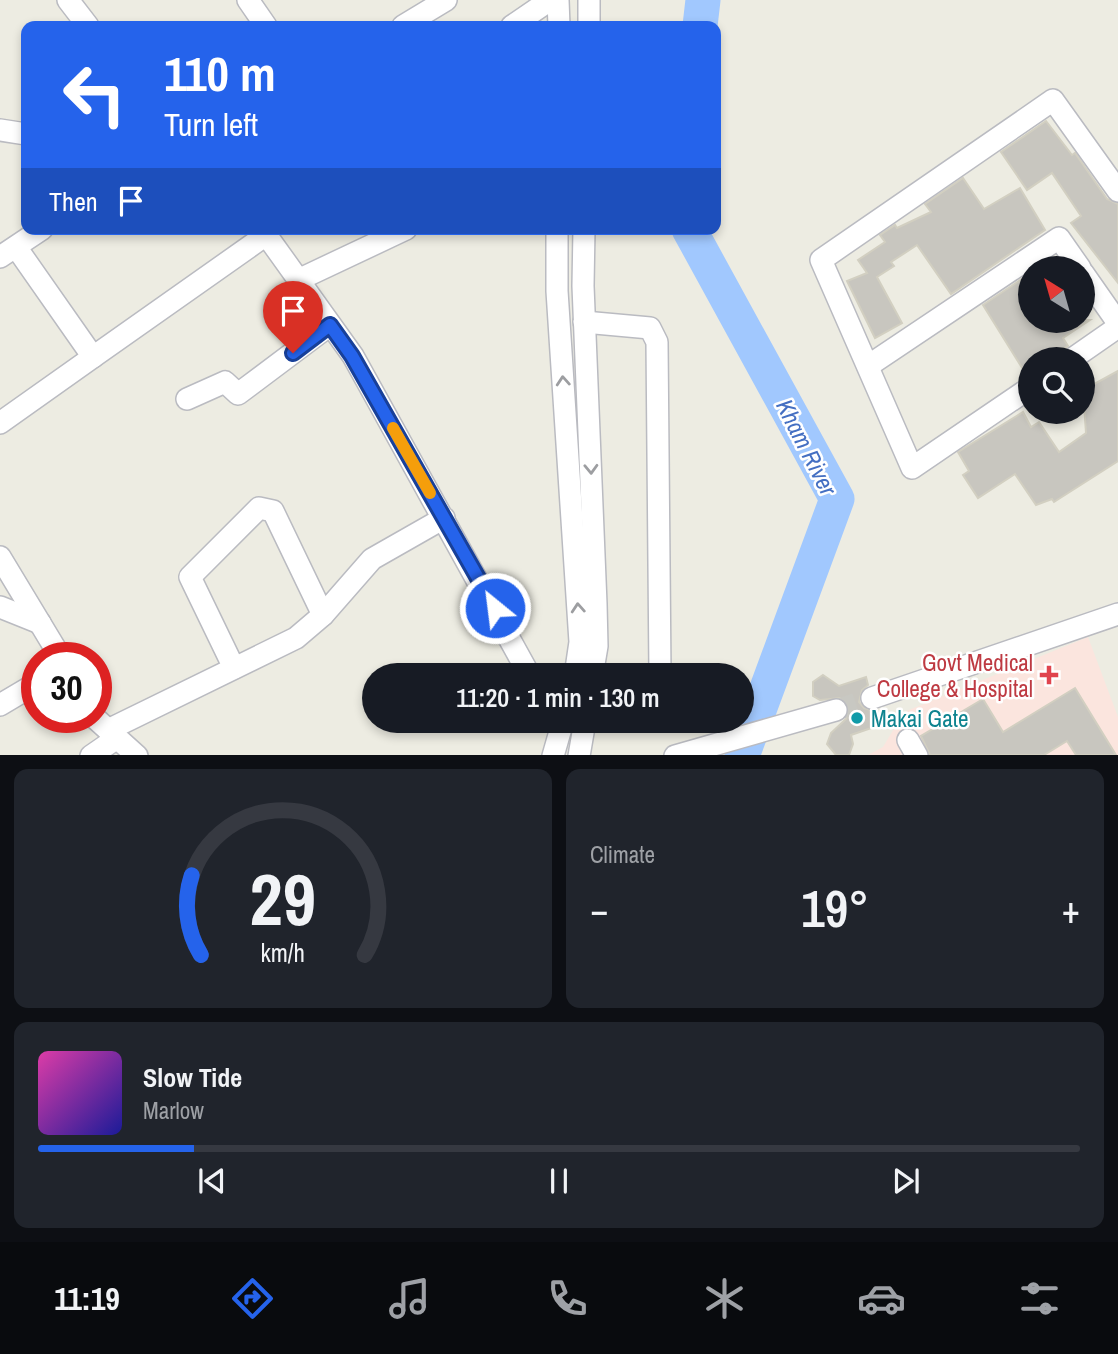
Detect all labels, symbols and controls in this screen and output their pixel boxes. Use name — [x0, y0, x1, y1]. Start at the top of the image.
text: 110 m — [164, 40, 276, 106]
icon: left — [49, 49, 140, 140]
text: Turn left — [164, 103, 258, 146]
icon: arrive — [112, 182, 150, 220]
text: Then — [49, 184, 98, 219]
north arrow — [1018, 256, 1096, 332]
map controls — [1018, 256, 1095, 424]
pin — [263, 281, 323, 353]
icon: arrive — [274, 292, 312, 330]
button: search — [1018, 347, 1095, 424]
one-way arrow — [555, 375, 570, 386]
water label: Kham River — [769, 393, 845, 502]
one-way arrow — [583, 464, 598, 475]
position arrow — [458, 571, 532, 645]
one-way arrow — [571, 602, 586, 613]
speed limit sign: 30 — [21, 642, 112, 733]
place label: Govt Medical College & Hospital — [877, 647, 1033, 704]
marker: Govt Medical College & Hospital — [1039, 665, 1059, 685]
text: 11:20 · 1 min · 130 m — [456, 680, 660, 715]
place label: Makai Gate — [871, 703, 969, 734]
marker: Makai Gate — [849, 710, 865, 726]
text: Climate — [590, 839, 655, 870]
text: 29 — [250, 850, 316, 948]
text: 19° — [801, 873, 869, 943]
text: − — [590, 884, 608, 935]
text: + — [1062, 884, 1080, 935]
text: km/h — [261, 935, 305, 969]
text: Slow Tide — [143, 1060, 242, 1095]
text: Marlow — [143, 1095, 204, 1126]
icon: previous — [193, 1162, 231, 1200]
icon: pause — [540, 1162, 578, 1200]
icon: next — [887, 1162, 925, 1200]
icon: directions — [228, 1274, 277, 1323]
icon: music — [385, 1274, 434, 1323]
icon: phone — [543, 1274, 592, 1323]
icon: climate — [700, 1274, 749, 1323]
icon: car — [857, 1274, 906, 1323]
icon: filters — [1015, 1274, 1064, 1323]
text: 11:19 — [54, 1277, 120, 1320]

